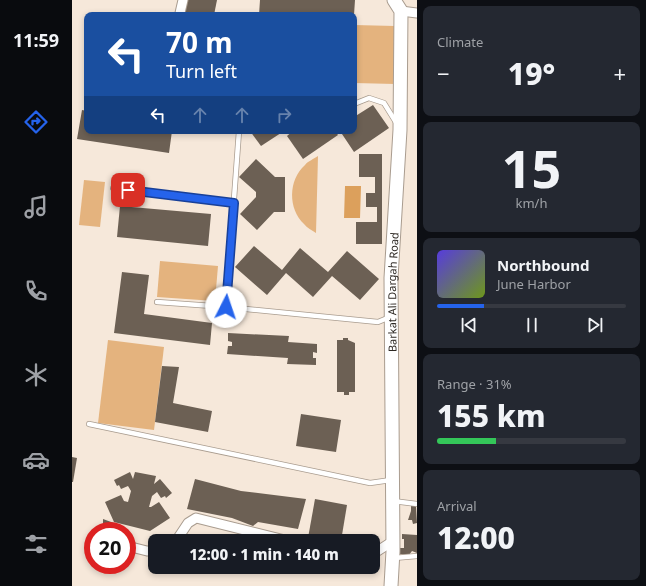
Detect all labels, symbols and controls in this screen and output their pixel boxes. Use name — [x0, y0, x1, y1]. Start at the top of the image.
text: 70 m — [166, 23, 233, 61]
text: 11:59 — [13, 28, 59, 52]
icon: left — [100, 28, 152, 80]
text: Climate — [437, 33, 483, 51]
text: 19° — [508, 53, 555, 94]
text: − — [437, 58, 450, 88]
text: + — [613, 58, 626, 88]
text: Turn left — [166, 59, 237, 83]
icon: left — [147, 104, 169, 126]
icon: ahead — [189, 104, 211, 126]
icon: ahead — [231, 104, 253, 126]
icon: right — [273, 104, 295, 126]
icon: directions — [22, 108, 50, 136]
text: 15 — [502, 132, 561, 203]
pin — [111, 173, 145, 207]
icon: arrive — [117, 179, 139, 201]
icon: music — [22, 193, 50, 221]
text: km/h — [516, 194, 547, 212]
street label: Barkat Ali Dargah Road — [383, 232, 401, 352]
text: Northbound — [497, 255, 589, 275]
text: June Harbor — [497, 275, 571, 293]
icon: phone — [22, 277, 50, 305]
position arrow — [205, 286, 247, 328]
icon: previous — [458, 314, 480, 336]
icon: pause — [521, 314, 543, 336]
icon: next — [584, 314, 606, 336]
icon: climate — [22, 361, 50, 389]
text: Range · 31% — [437, 375, 512, 393]
text: 155 km — [437, 395, 546, 436]
icon: car — [22, 446, 50, 474]
text: Arrival — [437, 497, 477, 515]
text: 12:00 — [437, 517, 515, 558]
speed limit sign: 20 — [84, 522, 136, 574]
icon: filters — [22, 530, 50, 558]
text: 12:00 · 1 min · 140 m — [189, 544, 339, 564]

